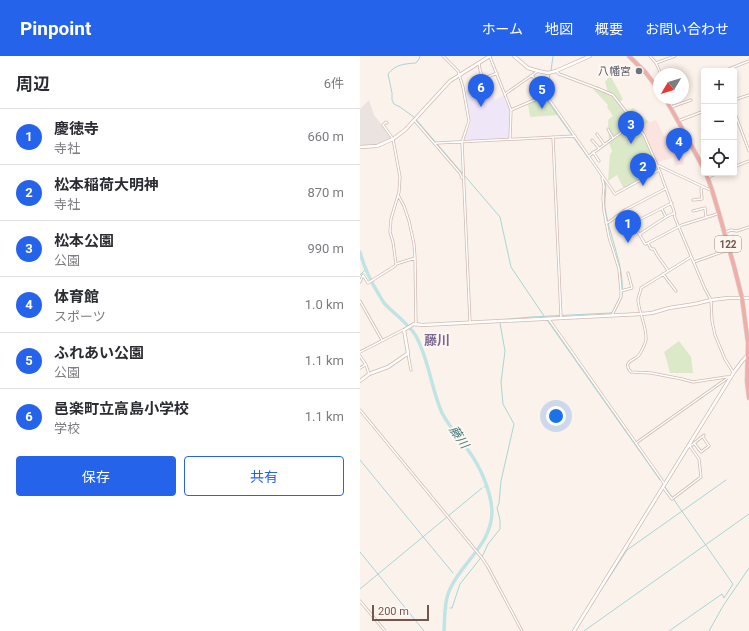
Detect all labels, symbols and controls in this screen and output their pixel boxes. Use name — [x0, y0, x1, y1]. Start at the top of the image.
text: Pinpoint — [20, 17, 91, 40]
text: ホーム — [481, 21, 523, 37]
text: 地図 — [545, 21, 573, 37]
text: 概要 — [595, 21, 623, 37]
text: お問い合わせ — [645, 21, 729, 37]
place label: 八幡宮 — [598, 65, 631, 78]
marker: 八幡宮 — [634, 66, 644, 76]
north arrow — [653, 68, 689, 104]
map controls — [701, 68, 737, 176]
button: + — [701, 68, 737, 104]
text: 周辺 — [16, 74, 50, 94]
pin: 6 — [468, 74, 494, 107]
text: 6件 — [324, 76, 344, 91]
pin: 5 — [529, 76, 555, 109]
button: − — [701, 104, 737, 140]
pin: 3 — [618, 111, 644, 144]
text: 慶徳寺 — [54, 120, 99, 138]
pin: 4 — [666, 128, 692, 161]
text: 1 — [25, 129, 33, 144]
text: 660 m — [307, 129, 344, 144]
button: locate — [701, 140, 737, 176]
text: 寺社 — [54, 141, 80, 156]
pin: 2 — [630, 153, 656, 186]
text: 松本稲荷大明神 — [54, 176, 159, 194]
text: 2 — [25, 185, 33, 200]
text: 870 m — [307, 185, 344, 200]
text: 寺社 — [54, 197, 80, 212]
pin: 1 — [615, 210, 641, 243]
text: 松本公園 — [54, 232, 114, 250]
road number: 122 — [715, 236, 741, 252]
text: 3 — [25, 241, 33, 256]
text: 990 m — [307, 241, 344, 256]
text: 公園 — [54, 253, 80, 268]
text: 体育館 — [54, 288, 99, 306]
text: 4 — [25, 297, 33, 312]
text: 1.0 km — [305, 297, 344, 312]
text: スポーツ — [54, 309, 106, 324]
district label: 藤川 — [424, 333, 450, 348]
text: ふれあい公園 — [54, 344, 144, 362]
text: 5 — [25, 353, 33, 368]
text: 1.1 km — [305, 353, 344, 368]
text: 公園 — [54, 365, 80, 380]
text: 邑楽町立高島小学校 — [54, 400, 189, 418]
your location — [546, 406, 566, 426]
text: 6 — [25, 409, 33, 424]
text: 1.1 km — [305, 409, 344, 424]
text: 学校 — [54, 421, 80, 436]
water label: 藤川 — [446, 423, 473, 453]
button: 保存 — [16, 456, 176, 496]
button: 共有 — [184, 456, 344, 496]
scale bar — [372, 603, 429, 622]
text: 200 m — [378, 605, 409, 618]

